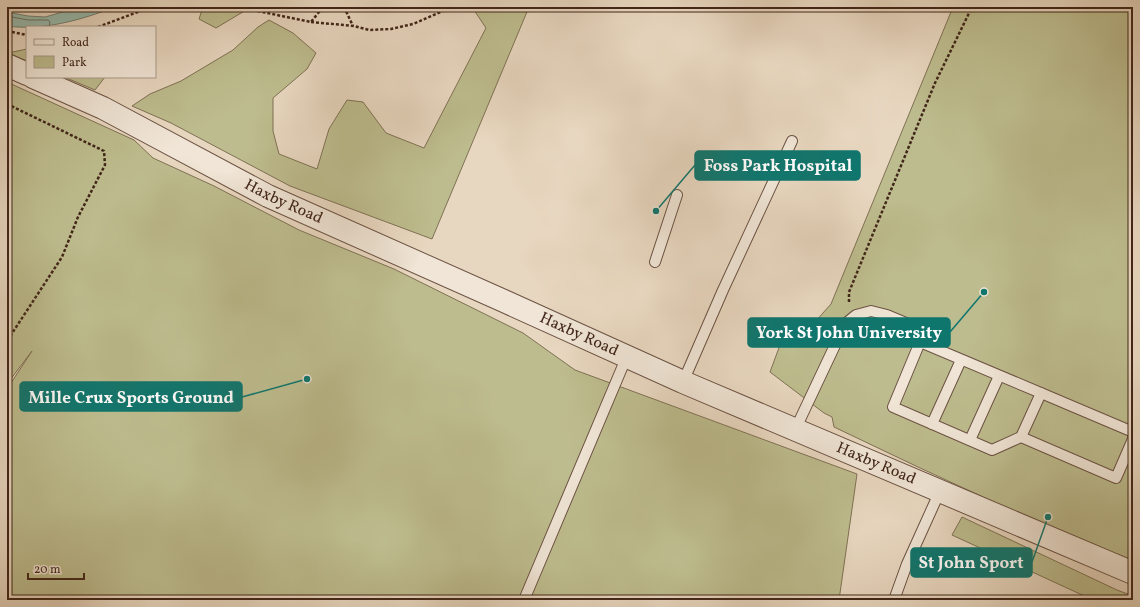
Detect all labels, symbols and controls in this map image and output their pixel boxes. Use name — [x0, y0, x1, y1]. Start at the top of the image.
legend — [26, 26, 156, 78]
text: Road — [62, 35, 89, 51]
text: Park — [62, 55, 87, 71]
callout: Foss Park Hospital — [695, 151, 860, 180]
text: Foss Park Hospital — [704, 155, 853, 178]
street label: Haxby Road — [240, 174, 326, 230]
street label: Haxby Road — [536, 307, 622, 362]
callout: York St John University — [748, 318, 950, 347]
text: York St John University — [756, 322, 943, 345]
callout: Mille Crux Sports Ground — [20, 382, 242, 411]
text: Mille Crux Sports Ground — [28, 387, 234, 410]
street label: Haxby Road — [833, 437, 919, 491]
callout: St John Sport — [911, 548, 1032, 577]
text: St John Sport — [918, 552, 1024, 575]
scale bar — [28, 555, 84, 581]
text: 20 m — [34, 562, 61, 578]

